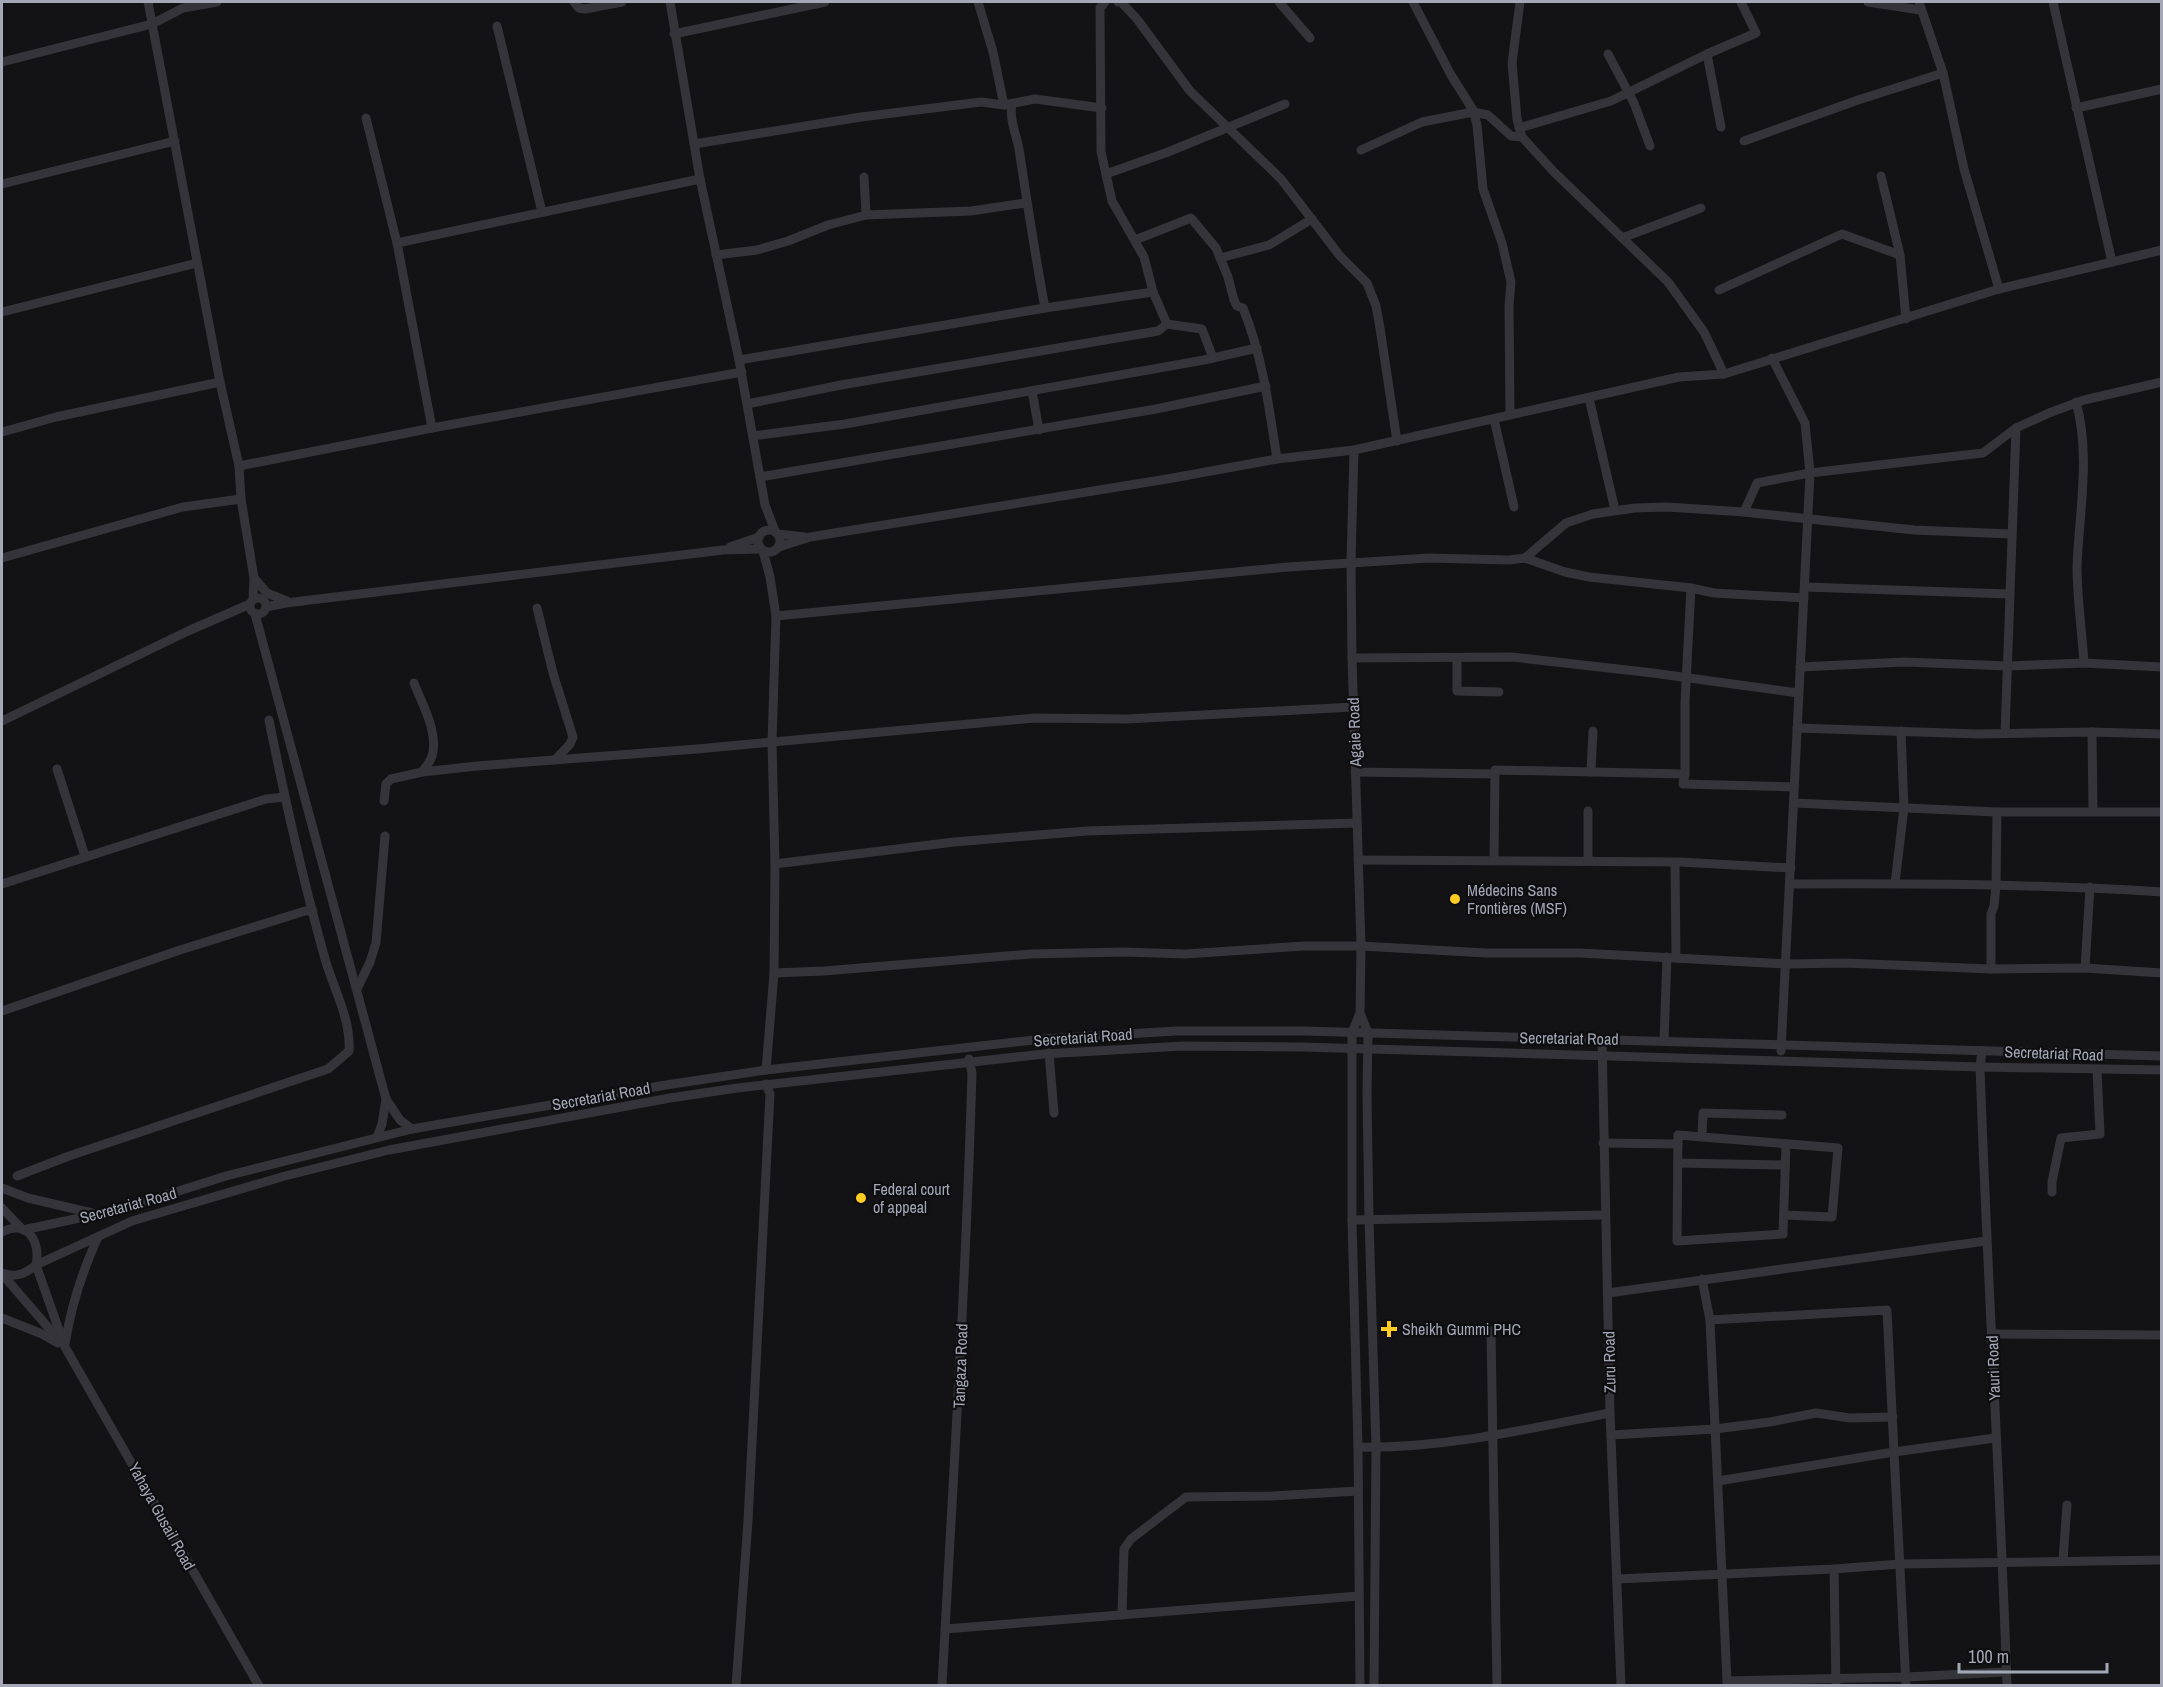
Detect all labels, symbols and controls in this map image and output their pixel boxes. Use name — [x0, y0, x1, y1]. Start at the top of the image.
street label: Agaie Road — [1342, 697, 1366, 768]
place label: Médecins Sans Frontières (MSF) — [1467, 879, 1567, 919]
marker: Médecins Sans Frontières (MSF) — [1448, 892, 1462, 906]
street label: Secretariat Road — [1033, 1023, 1133, 1051]
street label: Secretariat Road — [1519, 1026, 1619, 1050]
street label: Secretariat Road — [2004, 1040, 2104, 1066]
street label: Secretariat Road — [550, 1077, 652, 1115]
place label: Federal court of appeal — [873, 1178, 950, 1218]
street label: Secretariat Road — [77, 1182, 179, 1228]
marker: Federal court of appeal — [854, 1191, 868, 1205]
place label: Sheikh Gummi PHC — [1402, 1318, 1521, 1340]
marker: Sheikh Gummi PHC — [1380, 1320, 1398, 1338]
street label: Tangaza Road — [948, 1323, 972, 1409]
street label: Zuru Road — [1597, 1331, 1621, 1393]
street label: Yauri Road — [1981, 1335, 2005, 1401]
street label: Yahaya Gusail Road — [123, 1458, 201, 1574]
scale bar — [1959, 1636, 2108, 1674]
text: 100 m — [1968, 1644, 2009, 1669]

